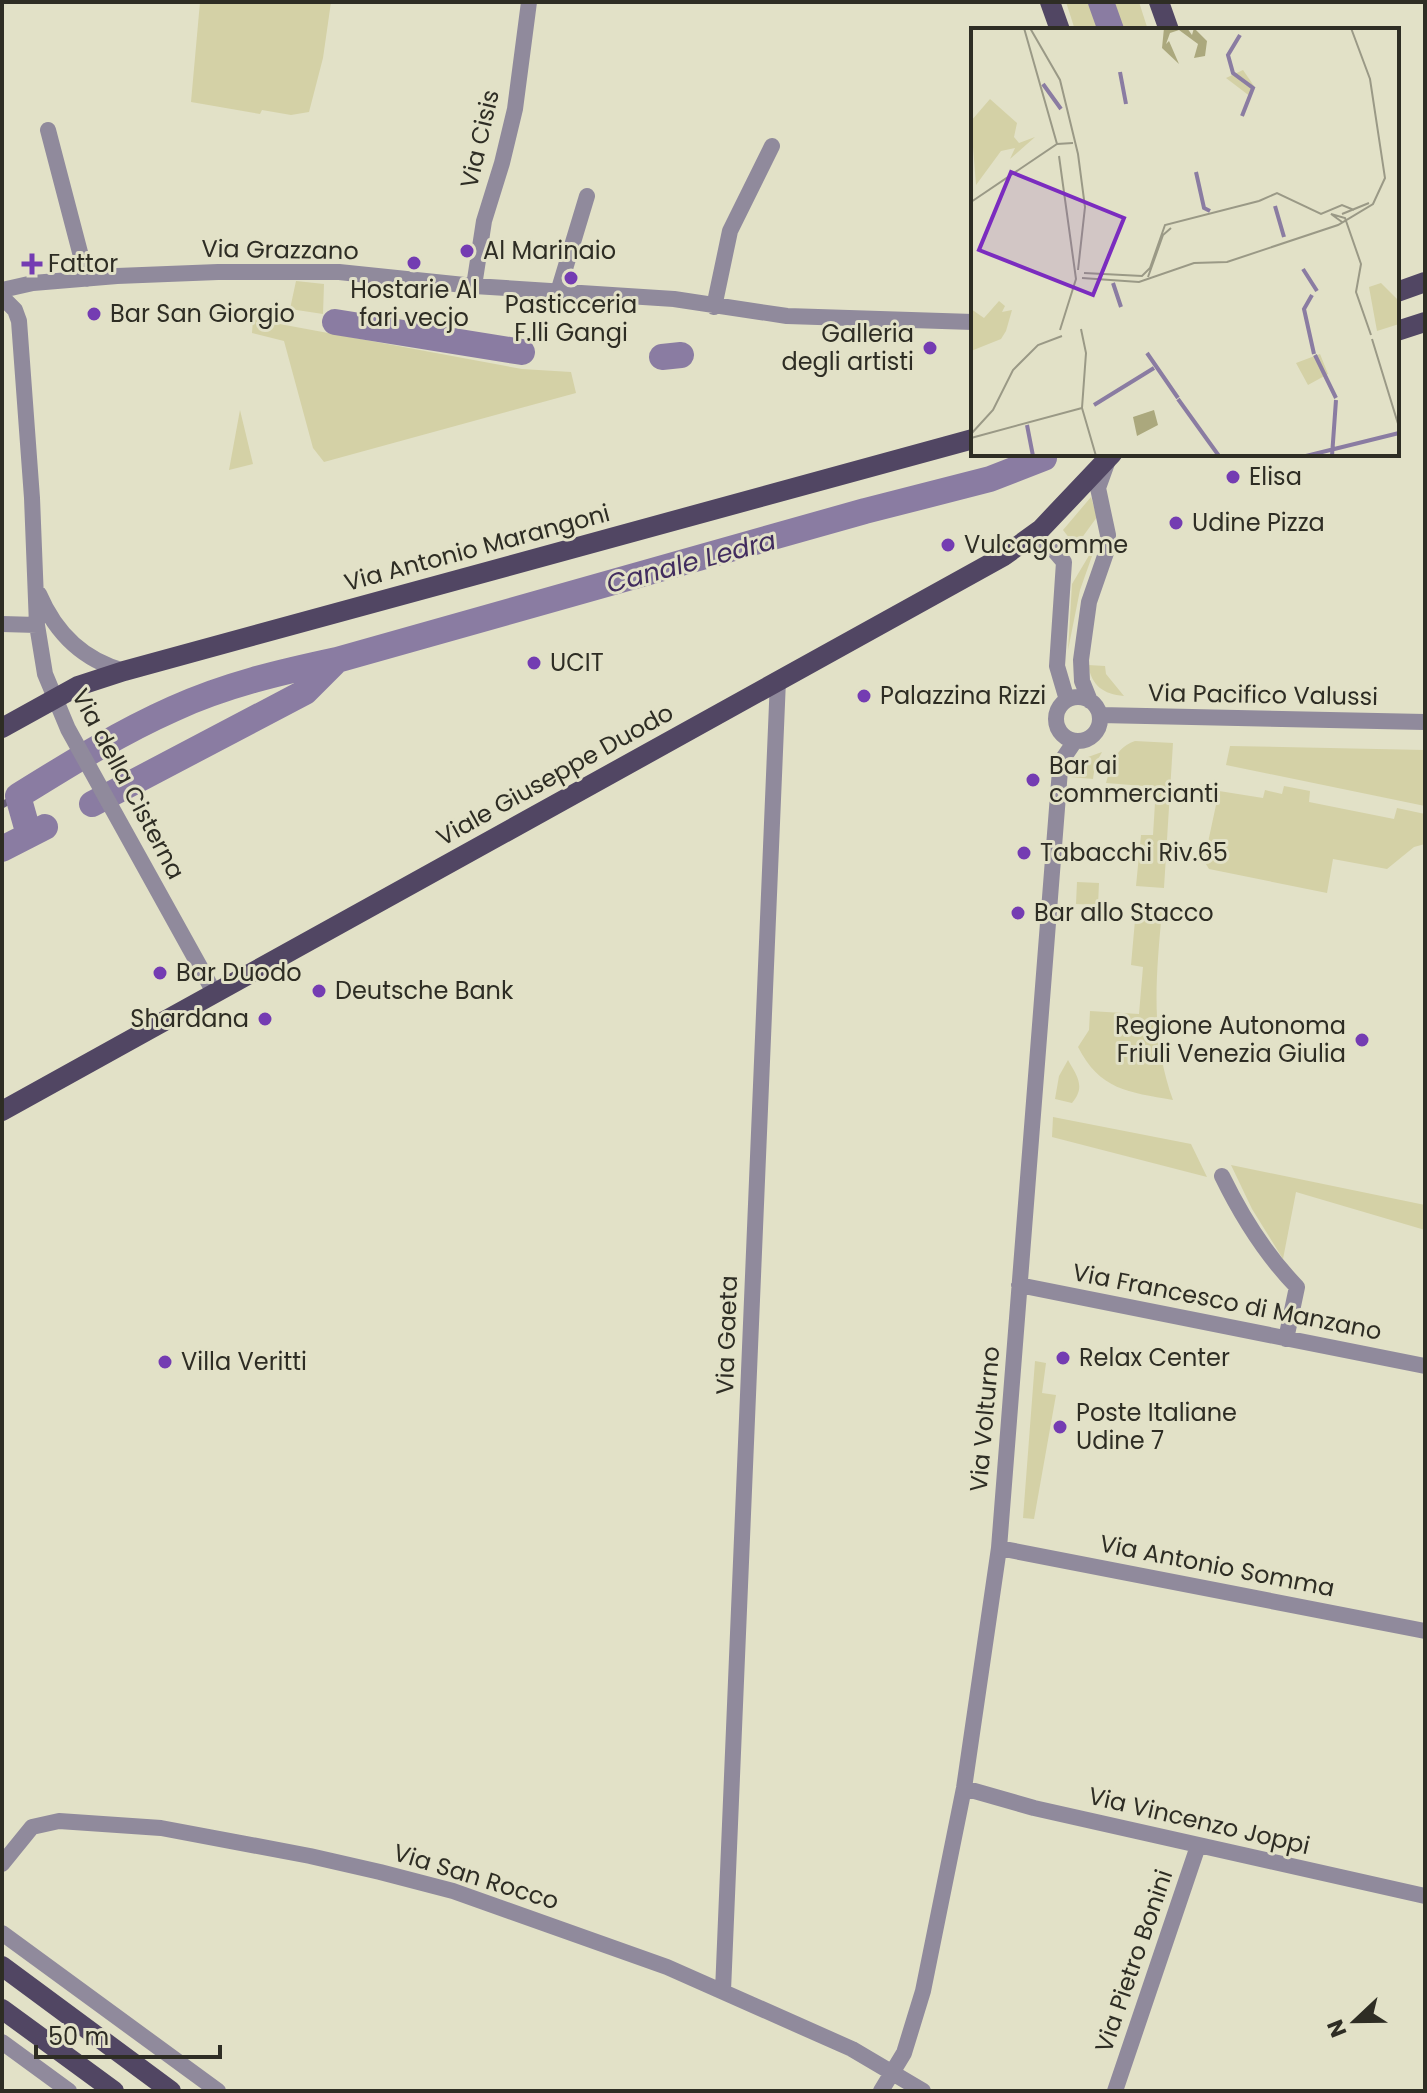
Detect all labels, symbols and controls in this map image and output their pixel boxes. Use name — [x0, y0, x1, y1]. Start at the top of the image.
inset map — [971, 28, 1399, 456]
street label: Via Cisis — [452, 86, 507, 191]
street label: Via Grazzano — [201, 232, 359, 267]
place label: Al Marinaio — [483, 234, 616, 267]
marker: Al Marinaio — [458, 242, 476, 260]
place label: Fattor — [48, 247, 118, 280]
marker: Hostarie Al fari vecjo — [405, 254, 423, 272]
marker: Fattor — [23, 255, 41, 273]
marker: Pasticceria F.lli Gangi — [562, 269, 580, 287]
place label: Hostarie Al fari vecjo — [350, 273, 478, 334]
place label: Pasticceria F.lli Gangi — [505, 288, 637, 349]
place label: Bar San Giorgio — [110, 297, 295, 330]
marker: Bar San Giorgio — [85, 305, 103, 323]
place label: Galleria degli artisti — [781, 317, 914, 378]
marker: Galleria degli artisti — [921, 339, 939, 357]
place label: Elisa — [1249, 460, 1302, 493]
marker: Elisa — [1224, 468, 1242, 486]
street label: Via Antonio Marangoni — [340, 496, 613, 599]
place label: Udine Pizza — [1192, 506, 1325, 539]
marker: Udine Pizza — [1167, 514, 1185, 532]
water label: Canale Ledra — [602, 522, 780, 602]
place label: Vulcagomme — [964, 528, 1128, 561]
marker: Vulcagomme — [939, 536, 957, 554]
place label: UCIT — [550, 646, 604, 679]
marker: UCIT — [525, 654, 543, 672]
street label: Via Pacifico Valussi — [1148, 676, 1378, 713]
place label: Palazzina Rizzi — [880, 679, 1046, 712]
street label: Via della Cisterna — [64, 683, 193, 885]
marker: Palazzina Rizzi — [855, 687, 873, 705]
street label: Viale Giuseppe Duodo — [430, 696, 679, 853]
place label: Bar ai commercianti — [1049, 749, 1219, 810]
marker: Bar ai commercianti — [1024, 771, 1042, 789]
place label: Tabacchi Riv.65 — [1040, 836, 1228, 869]
marker: Tabacchi Riv.65 — [1015, 844, 1033, 862]
place label: Bar allo Stacco — [1034, 896, 1214, 929]
marker: Bar allo Stacco — [1009, 904, 1027, 922]
place label: Bar Duodo — [176, 956, 302, 989]
marker: Bar Duodo — [151, 964, 169, 982]
place label: Deutsche Bank — [335, 974, 514, 1007]
marker: Deutsche Bank — [310, 982, 328, 1000]
place label: Shardana — [130, 1002, 249, 1035]
place label: Regione Autonoma Friuli Venezia Giulia — [1115, 1009, 1346, 1070]
marker: Shardana — [256, 1010, 274, 1028]
marker: Regione Autonoma Friuli Venezia Giulia — [1353, 1031, 1371, 1049]
street label: Via Francesco di Manzano — [1070, 1255, 1385, 1348]
street label: Via Gaeta — [708, 1275, 745, 1395]
place label: Relax Center — [1079, 1341, 1230, 1374]
place label: Villa Veritti — [181, 1345, 307, 1378]
street label: Via Volturno — [962, 1345, 1007, 1493]
marker: Relax Center — [1054, 1349, 1072, 1367]
marker: Villa Veritti — [156, 1353, 174, 1371]
place label: Poste Italiane Udine 7 — [1076, 1396, 1237, 1457]
marker: Poste Italiane Udine 7 — [1051, 1418, 1069, 1436]
street label: Via Antonio Somma — [1097, 1527, 1337, 1604]
street label: Via Vincenzo Joppi — [1085, 1779, 1313, 1862]
street label: Via San Rocco — [389, 1836, 563, 1917]
street label: Via Pietro Bonini — [1087, 1865, 1180, 2057]
north arrow — [1315, 1981, 1395, 2061]
scale bar — [36, 2009, 220, 2059]
text: N — [1319, 2015, 1354, 2042]
text: 50 m — [48, 2020, 109, 2053]

